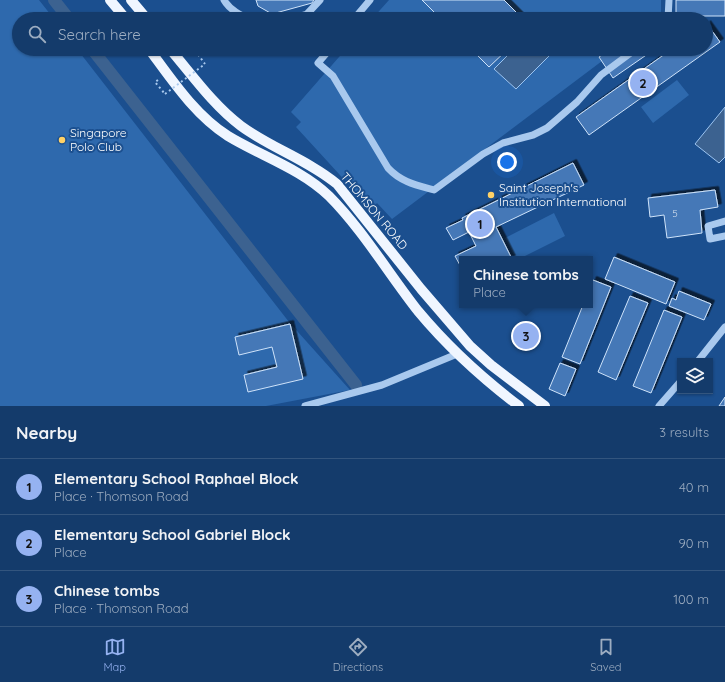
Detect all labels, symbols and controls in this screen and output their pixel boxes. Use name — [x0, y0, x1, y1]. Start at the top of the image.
search box — [12, 12, 713, 56]
icon: search — [26, 23, 48, 45]
text: Search here — [58, 25, 141, 44]
pin: 2 — [630, 68, 656, 98]
place label: Singapore Polo Club — [70, 125, 127, 154]
marker: Singapore Polo Club — [57, 135, 67, 145]
your location — [497, 152, 517, 172]
street label: THOMSON ROAD — [338, 169, 411, 253]
place label: Saint Joseph's Institution International — [499, 180, 627, 209]
marker: Saint Joseph's Institution International — [486, 190, 496, 200]
house number: 5 — [672, 207, 678, 220]
pin: 1 — [467, 209, 493, 239]
popup — [459, 256, 593, 308]
text: Chinese tombs — [473, 265, 579, 284]
text: Place — [473, 284, 506, 300]
pin: 3 — [513, 321, 539, 351]
map controls — [677, 358, 713, 394]
button: layers — [677, 358, 713, 394]
text: Nearby — [16, 422, 77, 443]
text: 3 results — [659, 424, 709, 440]
text: Elementary School Raphael Block — [54, 469, 298, 488]
text: 1 — [26, 479, 32, 495]
text: 40 m — [679, 479, 709, 495]
text: Place · Thomson Road — [54, 488, 189, 504]
text: Elementary School Gabriel Block — [54, 525, 291, 544]
text: 2 — [25, 535, 33, 551]
text: 90 m — [679, 535, 709, 551]
text: Place — [54, 544, 87, 560]
text: Chinese tombs — [54, 581, 160, 600]
text: 3 — [26, 591, 32, 607]
text: 100 m — [673, 591, 709, 607]
text: Place · Thomson Road — [54, 600, 189, 616]
tab: Map — [103, 636, 126, 674]
tab: Directions — [333, 636, 383, 674]
tab: Saved — [590, 636, 622, 674]

